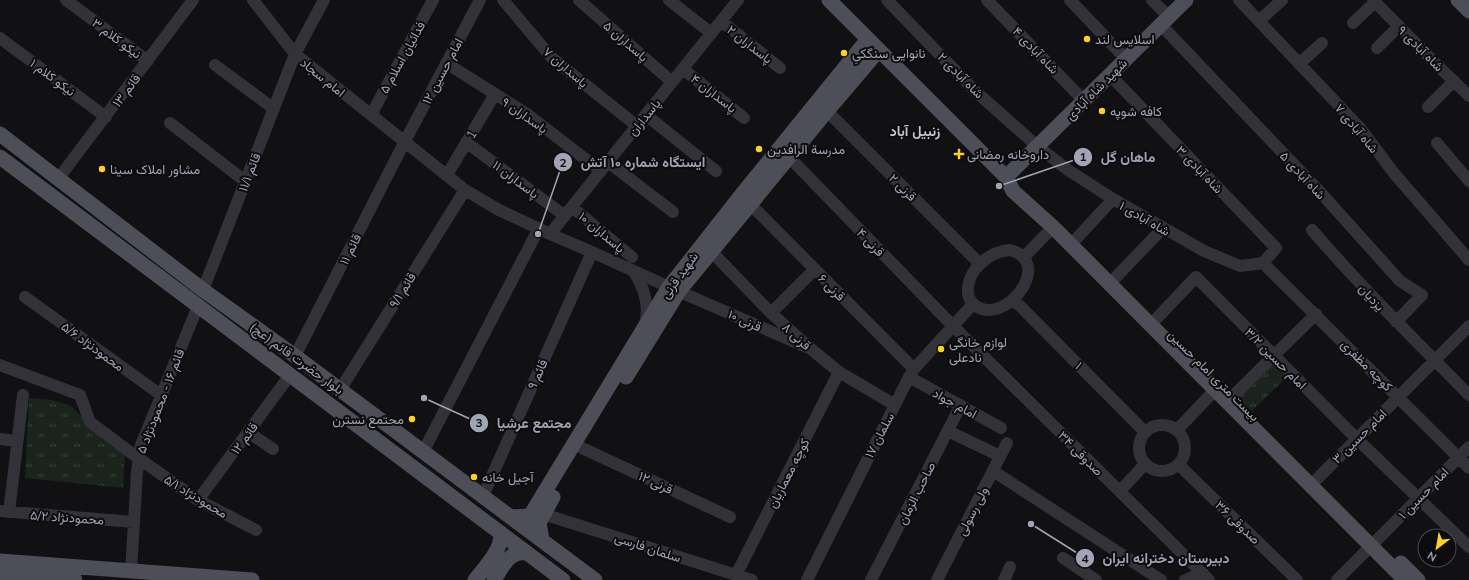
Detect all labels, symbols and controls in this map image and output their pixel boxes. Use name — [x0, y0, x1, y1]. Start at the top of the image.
street label: نیکو کلام ۳ — [88, 14, 145, 63]
street label: پاسداران ۵ — [599, 17, 652, 66]
street label: فدائیان اسلام ۵ — [376, 18, 430, 97]
street label: پاسداران ۲ — [723, 21, 776, 68]
street label: شاه آبادی ۹ — [1393, 22, 1447, 76]
street label: شاه آبادی ۴ — [1008, 23, 1062, 78]
place label: اسلایس لند — [1095, 31, 1155, 49]
marker: اسلایس لند — [1082, 34, 1092, 44]
street label: امام حسین ۱۲ — [418, 35, 468, 108]
street label: پاسداران ۷ — [539, 43, 592, 92]
place label: نانوایی سنگکیِ — [852, 45, 926, 65]
marker: نانوایی سنگکیِ — [839, 48, 849, 58]
street label: شاه آبادی ۲ — [933, 49, 987, 103]
street label: امام سجاد — [296, 54, 349, 102]
street label: نیکو کلام ۱ — [26, 55, 79, 101]
street label: شهید شاه آبادی — [1062, 55, 1131, 124]
street label: قائم ۱۳ — [108, 70, 145, 111]
street label: پاسداران ۴ — [687, 70, 740, 117]
street label: پاسداران ۹ — [498, 93, 551, 138]
street label: پاسداران — [624, 95, 665, 140]
street label: شاه آبادی ۷ — [1330, 100, 1382, 157]
place label: کافه شوپه — [1110, 103, 1162, 121]
marker: کافه شوپه — [1097, 106, 1107, 116]
district label: زنبیل آباد — [890, 122, 940, 141]
street label: 1 — [462, 127, 482, 142]
place label: مدرسة الرافدین — [767, 141, 845, 159]
street label: شاه آبادی ۳ — [1172, 142, 1227, 198]
marker: مدرسة الرافدین — [754, 144, 764, 154]
callout: ماهان گل — [1073, 144, 1164, 170]
place label: داروخانه رمضانی — [967, 146, 1049, 164]
text: ماهان گل — [1101, 148, 1156, 167]
street label: شاه آبادی ۵ — [1275, 148, 1329, 204]
callout: ایستگاه شماره ۱۰ آتش — [553, 149, 714, 175]
marker: داروخانه رمضانی — [954, 149, 964, 159]
text: 1 — [1079, 149, 1087, 165]
street label: قائم ۱۱/۱ — [234, 150, 265, 194]
text: ایستگاه شماره ۱۰ آتش — [581, 153, 705, 172]
text: 2 — [559, 155, 567, 171]
street label: پاسداران ۱۱ — [488, 156, 542, 203]
place label: مشاور املاک سینا — [110, 161, 200, 179]
marker: مشاور املاک سینا — [97, 164, 107, 174]
street label: قرنی ۲ — [884, 170, 920, 206]
street label: شاه آبادی ۱ — [1116, 197, 1173, 241]
street label: پاسداران ۱۰ — [574, 208, 628, 258]
street label: قرنی ۴ — [852, 225, 888, 261]
street label: قائم ۱۱ — [336, 231, 366, 268]
street label: شهید قرنی — [657, 248, 703, 303]
street label: قائم ۹/۱ — [385, 269, 421, 312]
street label: قرنی ۶ — [814, 270, 849, 305]
street label: یزدیان — [1354, 280, 1388, 315]
street label: قرنی ۱۰ — [725, 306, 764, 336]
street label: محمودنژاد ۵/۶ — [57, 318, 128, 376]
street label: بلوار حضرت قائم (عج) — [246, 319, 347, 399]
street label: قرنی ۸ — [778, 319, 815, 355]
street label: امام حسین ۳/۲ — [1240, 324, 1310, 394]
street label: بیست متری امام حسین — [1164, 326, 1263, 426]
place label: لوازم خانگی نادعلی — [949, 334, 1007, 367]
street label: کوچه مظفری — [1336, 336, 1396, 396]
marker: لوازم خانگی نادعلی — [936, 344, 946, 354]
street label: قائم ۱۶ - محمودنژاد ۵ — [133, 346, 189, 456]
street label: قائم ۹ — [523, 356, 552, 392]
street label: ۱ — [1071, 358, 1086, 373]
street label: امام جواد — [929, 384, 980, 423]
street label: امام حسین ۳ — [1328, 405, 1391, 468]
callout: مجتمع عرشیا — [469, 410, 580, 436]
street label: سلمان ۱۷ — [861, 410, 899, 461]
place label: محتمع نسترن — [332, 411, 404, 429]
marker: محتمع نسترن — [407, 414, 417, 424]
text: مجتمع عرشیا — [497, 414, 572, 433]
text: 3 — [475, 415, 483, 431]
street label: قائم ۱۲ — [227, 419, 263, 458]
street label: صدوقی ۳۴ — [1054, 427, 1107, 480]
street label: کوچه معماریان — [764, 435, 814, 512]
street label: صاحب الزمان — [893, 459, 940, 528]
street label: امام حسین ۱ — [1394, 464, 1453, 524]
street label: قرنی ۱۲ — [635, 467, 676, 499]
place label: آجیل خانه — [482, 469, 534, 487]
street label: محمودنژاد ۵/۱ — [160, 471, 231, 523]
marker: آجیل خانه — [469, 472, 479, 482]
street label: ولی رسولی — [953, 484, 993, 539]
street label: صدوقی ۳۶ — [1211, 497, 1264, 549]
street label: محمودنژاد ۵/۲ — [29, 506, 105, 530]
north arrow — [1417, 528, 1457, 568]
street label: سلمان فارسی — [612, 529, 683, 567]
callout: دبیرستان دخترانه ایران — [1075, 545, 1238, 571]
text: N — [1425, 548, 1439, 565]
text: دبیرستان دخترانه ایران — [1103, 549, 1229, 568]
text: 4 — [1081, 551, 1089, 567]

